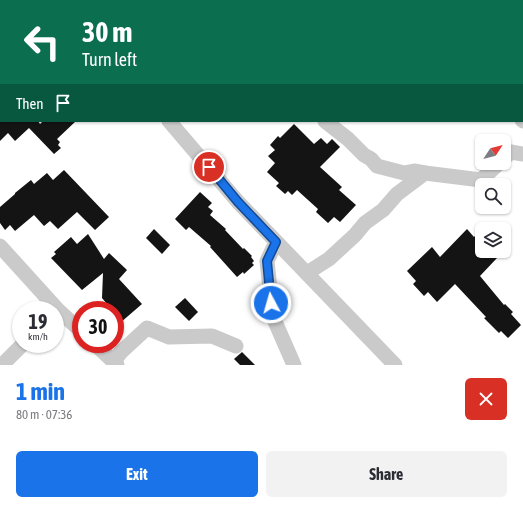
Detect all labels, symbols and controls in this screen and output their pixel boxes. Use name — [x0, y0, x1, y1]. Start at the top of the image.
icon: left — [16, 16, 68, 68]
text: 30 m — [82, 16, 132, 48]
text: Turn left — [82, 49, 137, 70]
icon: arrive — [52, 92, 74, 114]
text: Then — [16, 95, 44, 112]
north arrow — [475, 134, 511, 170]
map controls — [475, 134, 511, 258]
pin — [192, 150, 226, 184]
icon: arrive — [198, 156, 220, 178]
button: search — [475, 178, 511, 214]
button: layers — [475, 222, 511, 258]
position arrow — [250, 282, 292, 324]
speed limit sign: 30 — [72, 301, 124, 353]
text: 19 — [29, 310, 47, 333]
text: km/h — [28, 331, 48, 342]
text: 1 min — [16, 378, 65, 405]
button: close — [465, 378, 507, 420]
text: 80 m · 07:36 — [16, 407, 72, 422]
button: Exit — [16, 451, 258, 497]
button: Share — [266, 451, 507, 497]

